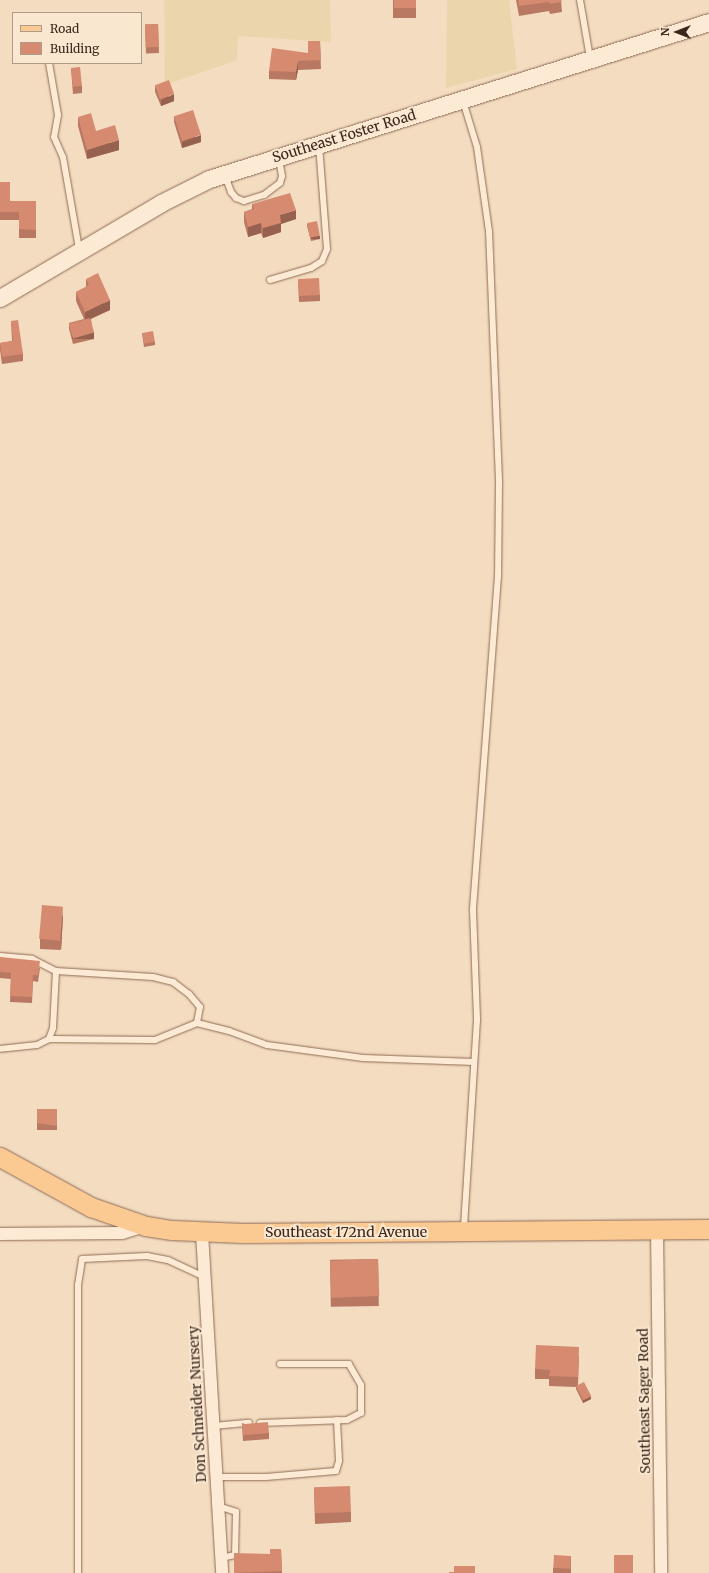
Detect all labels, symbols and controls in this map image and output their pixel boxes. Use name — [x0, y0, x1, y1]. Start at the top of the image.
legend — [12, 12, 142, 64]
north arrow — [657, 12, 697, 52]
text: Road — [50, 21, 79, 36]
text: N — [658, 28, 672, 36]
text: Building — [50, 41, 99, 56]
street label: Southeast Foster Road — [270, 106, 418, 166]
street label: Southeast 172nd Avenue — [265, 1224, 427, 1240]
street label: Don Schneider Nursery — [185, 1325, 209, 1483]
street label: Southeast Sager Road — [634, 1328, 654, 1474]

